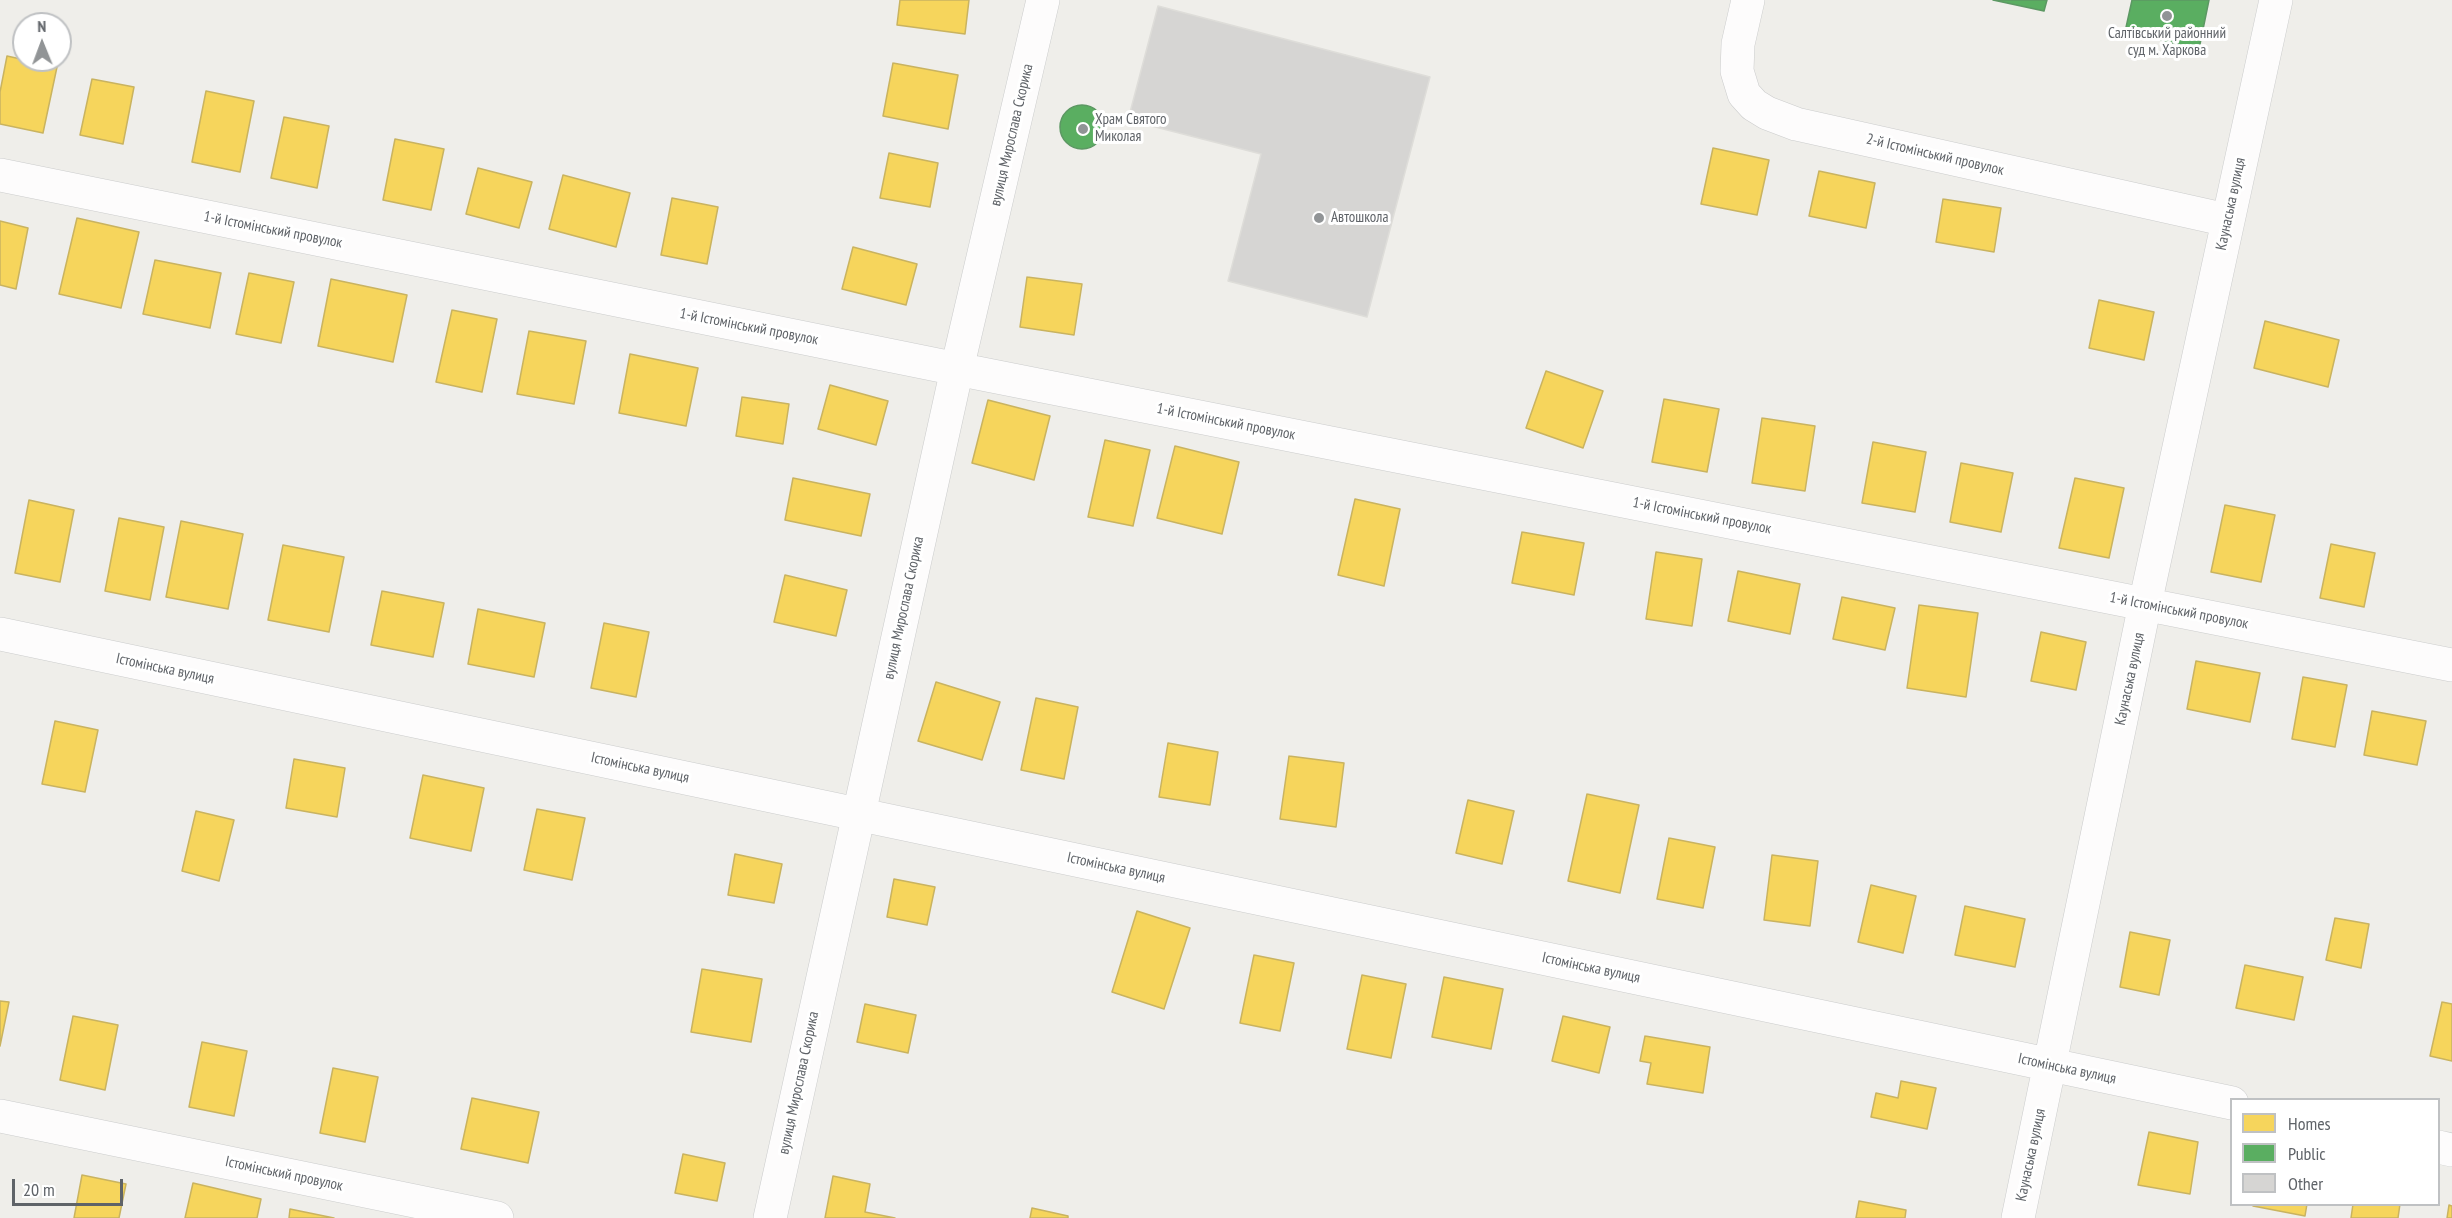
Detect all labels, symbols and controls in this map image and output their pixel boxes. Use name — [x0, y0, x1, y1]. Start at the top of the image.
marker: Салтівський районний суд м. Харкова — [2160, 9, 2174, 23]
north arrow — [12, 12, 72, 72]
text: N — [37, 16, 46, 36]
place label: Салтівський районний суд м. Харкова — [2108, 25, 2226, 60]
street label: вулиця Мирослава Скорика — [987, 62, 1037, 208]
place label: Храм Святого Миколая — [1095, 111, 1167, 146]
marker: Храм Святого Миколая — [1076, 122, 1090, 136]
street label: 2-й Істомінський провулок — [1864, 130, 2006, 180]
street label: Каунаська вулиця — [2212, 156, 2250, 252]
street label: 1-й Істомінський провулок — [202, 208, 344, 252]
place label: Автошкола — [1331, 209, 1388, 227]
marker: Автошкола — [1312, 211, 1326, 225]
street label: 1-й Істомінський провулок — [678, 305, 820, 349]
street label: 1-й Істомінський провулок — [1155, 400, 1297, 444]
street label: 1-й Істомінський провулок — [1631, 494, 1773, 538]
street label: вулиця Мирослава Скорика — [880, 535, 928, 681]
street label: 1-й Істомінський провулок — [2108, 589, 2250, 633]
street label: Каунаська вулиця — [2111, 631, 2149, 727]
street label: Істомінська вулиця — [114, 650, 216, 688]
street label: Істомінська вулиця — [589, 749, 691, 787]
street label: Істомінська вулиця — [1065, 849, 1167, 887]
street label: Істомінська вулиця — [1540, 949, 1642, 987]
street label: вулиця Мирослава Скорика — [775, 1010, 823, 1156]
street label: Істомінська вулиця — [2016, 1050, 2118, 1088]
legend — [2230, 1098, 2440, 1206]
street label: Каунаська вулиця — [2012, 1107, 2050, 1203]
text: Homes — [2288, 1112, 2331, 1135]
text: Public — [2288, 1142, 2326, 1165]
street label: Істомінський провулок — [224, 1153, 344, 1195]
scale bar — [15, 1167, 126, 1205]
text: Other — [2288, 1172, 2323, 1195]
text: 20 m — [23, 1178, 55, 1201]

